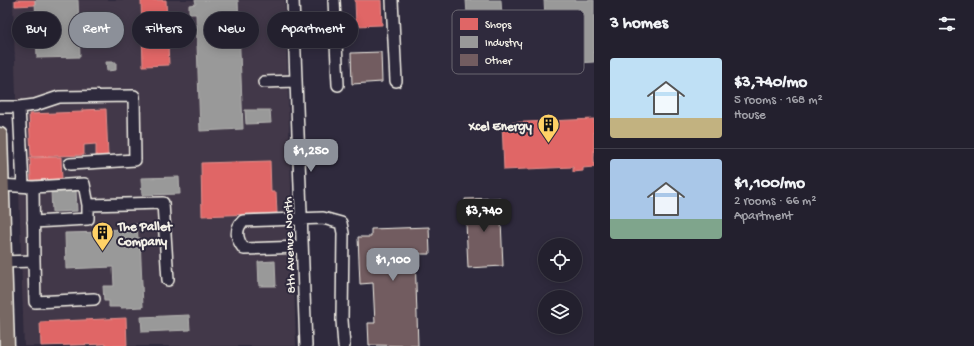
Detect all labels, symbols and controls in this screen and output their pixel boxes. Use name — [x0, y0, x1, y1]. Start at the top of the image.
legend — [452, 10, 584, 74]
chip: Buy — [12, 12, 61, 48]
chip: Rent — [69, 12, 124, 48]
chip: Filters — [132, 12, 196, 48]
chip: New — [204, 12, 259, 48]
chip: Apartment — [267, 12, 358, 48]
icon: filters — [936, 13, 958, 35]
text: 3 homes — [610, 14, 668, 34]
text: Shops — [485, 20, 512, 32]
text: Industry — [485, 38, 523, 50]
text: Other — [485, 56, 513, 68]
text: $3,740/mo — [734, 73, 807, 93]
icon: home — [642, 74, 690, 122]
text: 5 rooms · 168 m² — [734, 93, 823, 108]
text: House — [734, 108, 766, 123]
building icon: Xcel Energy — [535, 112, 561, 145]
place label: Xcel Energy — [468, 120, 533, 135]
pin: $1,250 — [278, 139, 344, 173]
text: $1,250 — [293, 144, 329, 159]
text: $1,100/mo — [734, 174, 805, 194]
icon: home — [642, 175, 690, 223]
text: 2 rooms · 66 m² — [734, 194, 816, 209]
street label: 8th Avenue North — [281, 196, 300, 294]
pin: $3,740 — [451, 199, 517, 233]
text: $3,740 — [466, 204, 502, 219]
text: Apartment — [734, 209, 793, 224]
building icon: The Pallet Company — [90, 219, 116, 252]
place label: The Pallet Company — [117, 220, 174, 251]
map controls — [538, 238, 582, 334]
button: locate — [538, 238, 582, 282]
pin: $1,100 — [360, 248, 426, 282]
text: $1,100 — [375, 253, 411, 268]
button: layers — [538, 290, 582, 334]

